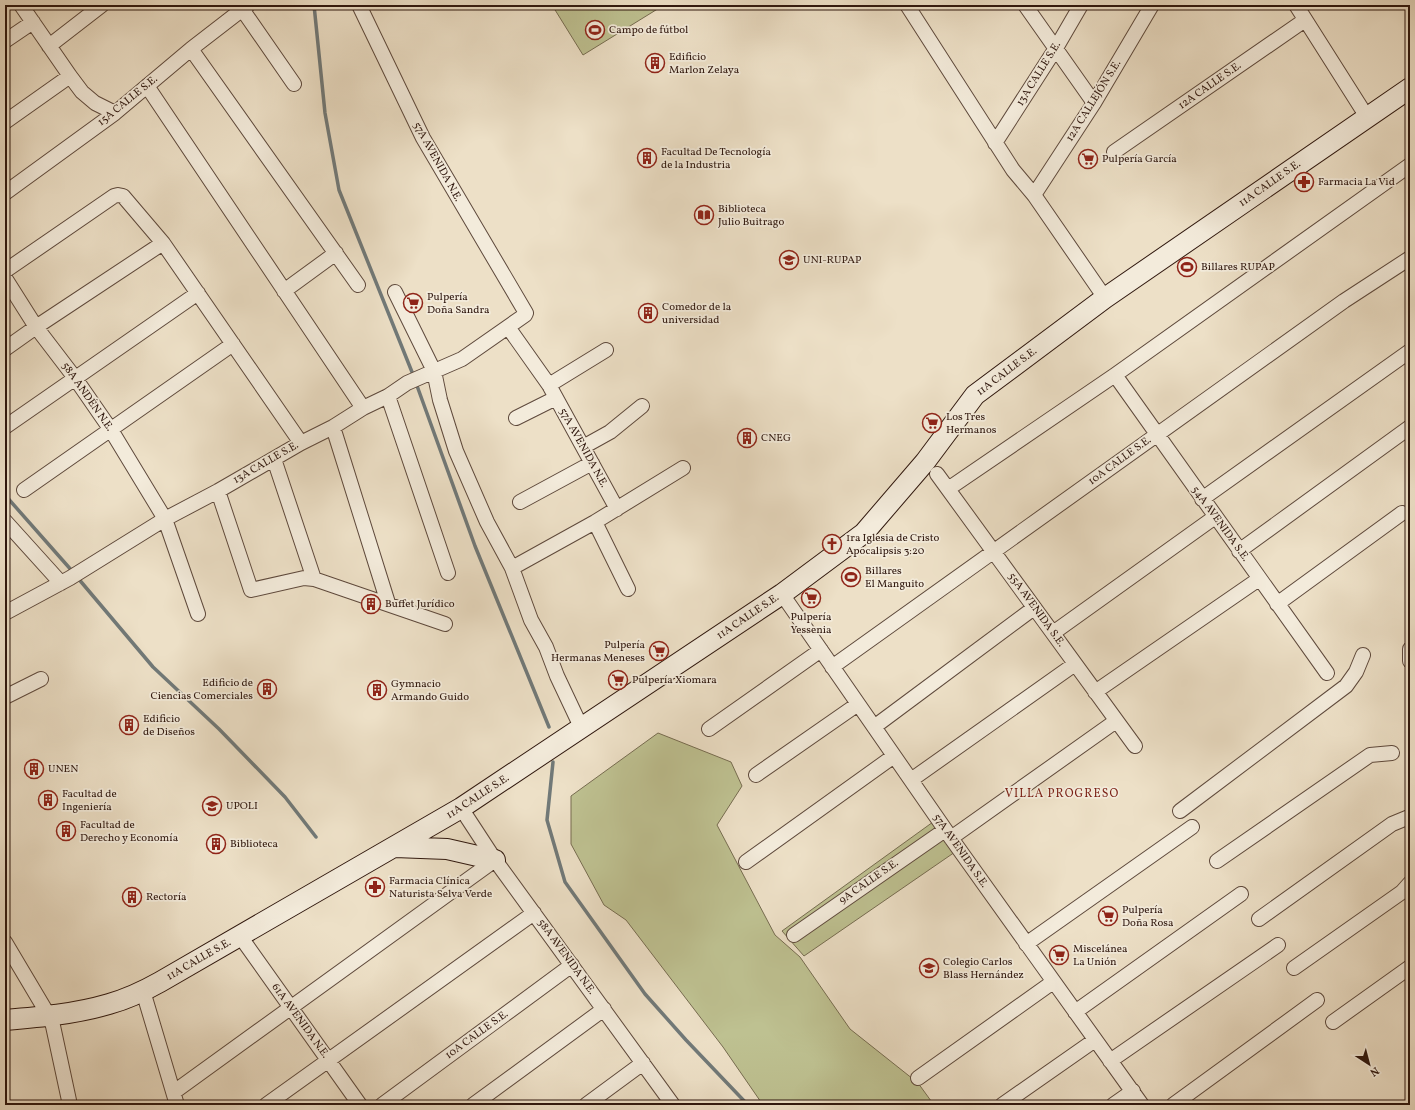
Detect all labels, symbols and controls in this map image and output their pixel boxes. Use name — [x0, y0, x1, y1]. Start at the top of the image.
sports icon: Campo de fútbol — [584, 19, 606, 41]
place label: Campo de fútbol — [609, 23, 688, 38]
street label: 13A CALLE S.E. — [1013, 38, 1065, 109]
place label: Edificio Marlon Zelaya — [669, 50, 740, 78]
building icon: Edificio Marlon Zelaya — [644, 52, 666, 74]
street label: 12A CALLEJÓN S.E. — [1063, 57, 1125, 145]
street label: 12A CALLE S.E. — [1175, 58, 1245, 113]
street label: 15A CALLE S.E. — [95, 72, 161, 130]
street label: 57A AVENIDA N.E. — [409, 120, 465, 205]
place label: Facultad De Tecnología de la Industria — [661, 145, 772, 173]
building icon: Facultad De Tecnología de la Industria — [636, 147, 658, 169]
supermarket icon: Pulpería García — [1077, 148, 1099, 170]
place label: Pulpería García — [1102, 152, 1177, 167]
street label: 11A CALLE S.E. — [1236, 157, 1304, 211]
pharmacy icon: Farmacia La Vid — [1293, 171, 1315, 193]
place label: Farmacia La Vid — [1318, 175, 1395, 190]
place label: Biblioteca Julio Buitrago — [718, 202, 784, 230]
library icon: Biblioteca Julio Buitrago — [693, 204, 715, 226]
school or university icon: UNI-RUPAP — [778, 249, 800, 271]
place label: UNI-RUPAP — [803, 253, 861, 268]
sports icon: Billares RUPAP — [1176, 256, 1198, 278]
place label: Billares RUPAP — [1201, 260, 1275, 275]
place label: Pulpería Doña Sandra — [427, 290, 490, 318]
supermarket icon: Pulpería Doña Sandra — [402, 292, 424, 314]
place label: Comedor de la universidad — [662, 300, 732, 328]
building icon: Comedor de la universidad — [637, 302, 659, 324]
street label: 11A CALLE S.E. — [974, 344, 1041, 400]
street label: 58A ANDÉN N.E. — [58, 360, 117, 435]
street label: 57A AVENIDA N.E. — [555, 406, 611, 491]
place label: Los Tres Hermanos — [946, 410, 997, 438]
supermarket icon: Los Tres Hermanos — [921, 412, 943, 434]
building icon: CNEG — [736, 427, 758, 449]
place label: CNEG — [761, 431, 791, 446]
street label: 10A CALLE S.E. — [1085, 433, 1155, 489]
street label: 13A CALLE S.E. — [230, 438, 302, 488]
street label: 54A AVENIDA S.E. — [1188, 483, 1253, 565]
place label: 1ra Iglesia de Cristo Apocalipsis 3:20 — [846, 531, 939, 559]
church icon: 1ra Iglesia de Cristo Apocalipsis 3:20 — [821, 533, 843, 555]
place label: Billares El Manguito — [865, 564, 924, 592]
sports icon: Billares El Manguito — [840, 566, 862, 588]
street label: 55A AVENIDA S.E. — [1004, 570, 1068, 651]
supermarket icon: Pulpería Yessenia — [800, 587, 822, 609]
street label: 11A CALLE S.E. — [714, 590, 782, 643]
building icon: Buffet Jurídico — [360, 593, 382, 615]
place label: Buffet Jurídico — [385, 597, 455, 612]
place label: Pulpería Yessenia — [790, 610, 832, 638]
place label: Pulpería Hermanas Meneses — [551, 638, 646, 666]
supermarket icon: Pulpería Hermanas Meneses — [648, 640, 670, 662]
supermarket icon: Pulpería Xiomara — [607, 669, 629, 691]
place label: Pulpería Xiomara — [632, 673, 717, 688]
place label: Edificio de Ciencias Comerciales — [151, 676, 253, 704]
place label: Gymnacio Armando Guido — [391, 677, 469, 705]
building icon: Edificio de Ciencias Comerciales — [256, 678, 278, 700]
building icon: Gymnacio Armando Guido — [366, 679, 388, 701]
place label: Edificio de Diseños — [143, 712, 195, 740]
building icon: Edificio de Diseños — [118, 714, 140, 736]
building icon: UNEN — [23, 758, 45, 780]
place label: UNEN — [48, 762, 78, 777]
street label: 11A CALLE S.E. — [444, 771, 513, 823]
district label: VILLA PROGRESO — [1005, 786, 1119, 802]
place label: Facultad de Ingeniería — [62, 787, 117, 815]
building icon: Facultad de Ingeniería — [37, 789, 59, 811]
school or university icon: UPOLI — [201, 795, 223, 817]
place label: UPOLI — [226, 799, 258, 814]
street label: 57A AVENIDA S.E. — [929, 811, 991, 891]
place label: Facultad de Derecho y Economía — [80, 818, 179, 846]
building icon: Facultad de Derecho y Economía — [55, 820, 77, 842]
building icon: Biblioteca — [205, 833, 227, 855]
place label: Biblioteca — [230, 837, 278, 852]
street label: 9A CALLE S.E. — [836, 856, 902, 908]
place label: Farmacia Clínica Naturista Selva Verde — [389, 874, 492, 902]
pharmacy icon: Farmacia Clínica Naturista Selva Verde — [364, 876, 386, 898]
building icon: Rectoría — [121, 886, 143, 908]
place label: Rectoría — [146, 890, 187, 905]
place label: Pulpería Doña Rosa — [1122, 903, 1174, 931]
supermarket icon: Pulpería Doña Rosa — [1097, 905, 1119, 927]
street label: 58A AVENIDA N.E. — [533, 916, 599, 998]
street label: 11A CALLE S.E. — [164, 935, 234, 985]
place label: Miscelánea La Unión — [1073, 942, 1128, 970]
supermarket icon: Miscelánea La Unión — [1048, 944, 1070, 966]
place label: Colegio Carlos Blass Hernández — [943, 955, 1024, 983]
school or university icon: Colegio Carlos Blass Hernández — [918, 957, 940, 979]
street label: 61A AVENIDA N.E. — [268, 981, 332, 1062]
street label: 10A CALLE S.E. — [442, 1007, 512, 1063]
north arrow — [1349, 1044, 1389, 1084]
text: N — [1366, 1062, 1382, 1079]

